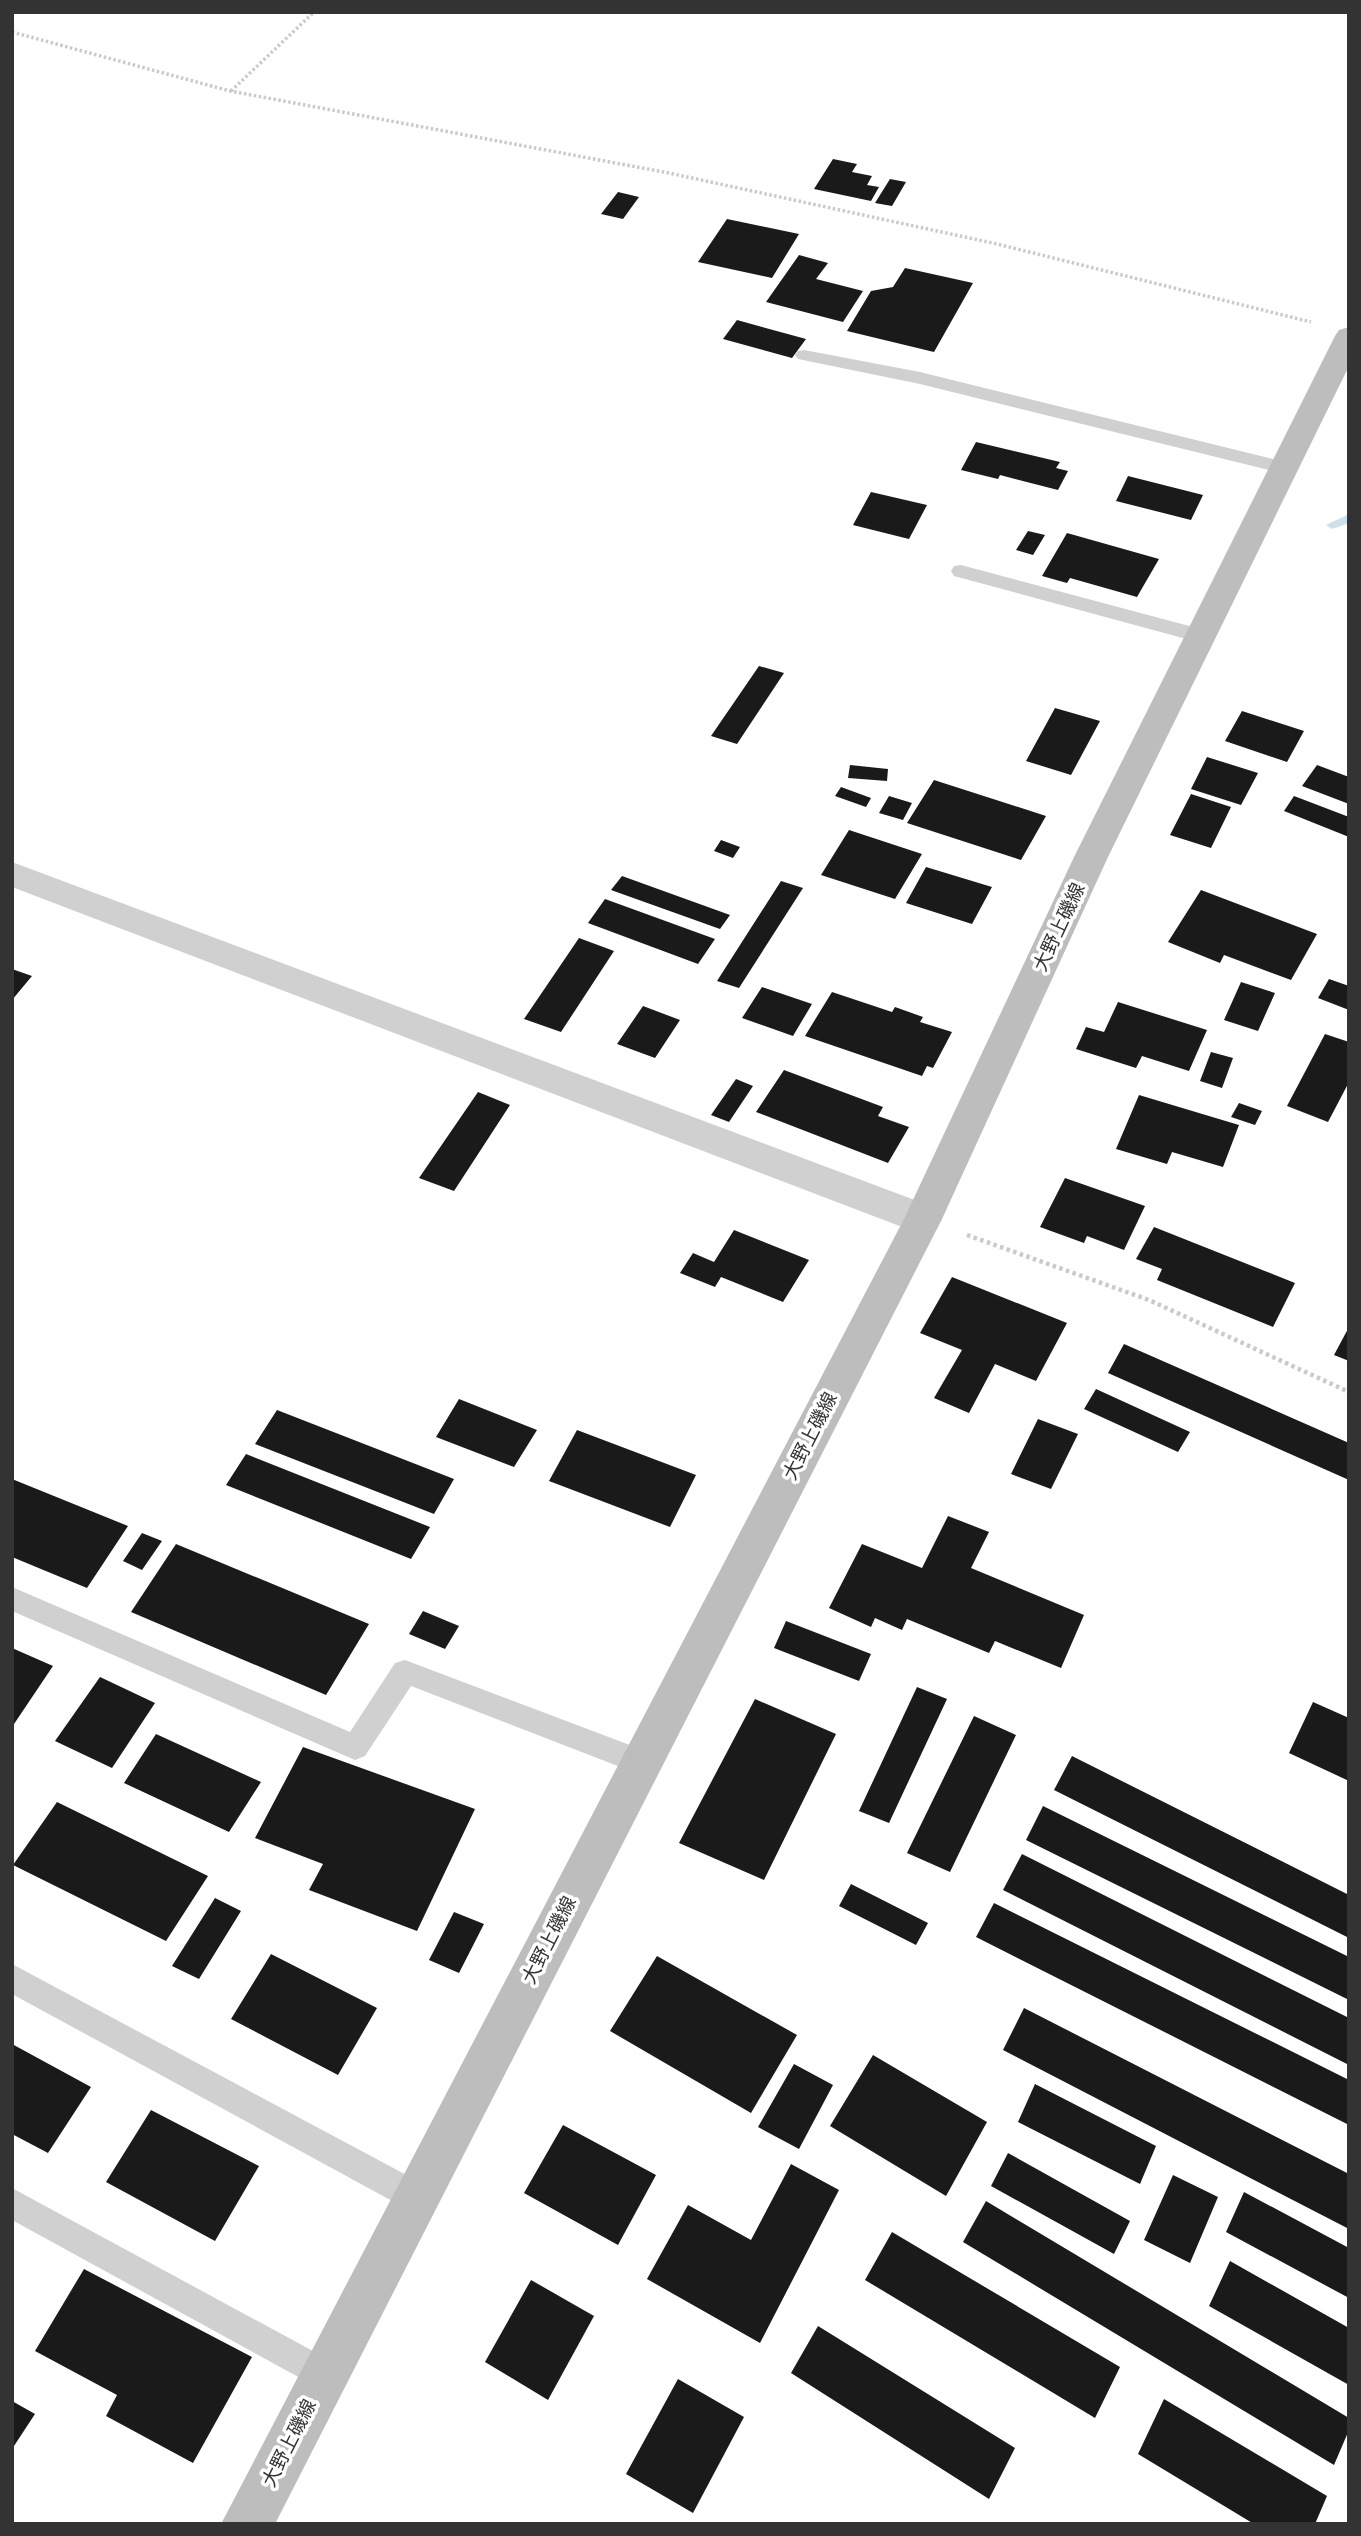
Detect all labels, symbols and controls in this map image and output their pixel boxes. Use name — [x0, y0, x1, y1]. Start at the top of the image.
street label: 大野上磯線 — [1028, 879, 1090, 975]
street label: 大野上磯線 — [778, 1388, 842, 1484]
street label: 大野上磯線 — [517, 1892, 581, 1988]
street label: 大野上磯線 — [257, 2395, 321, 2491]

